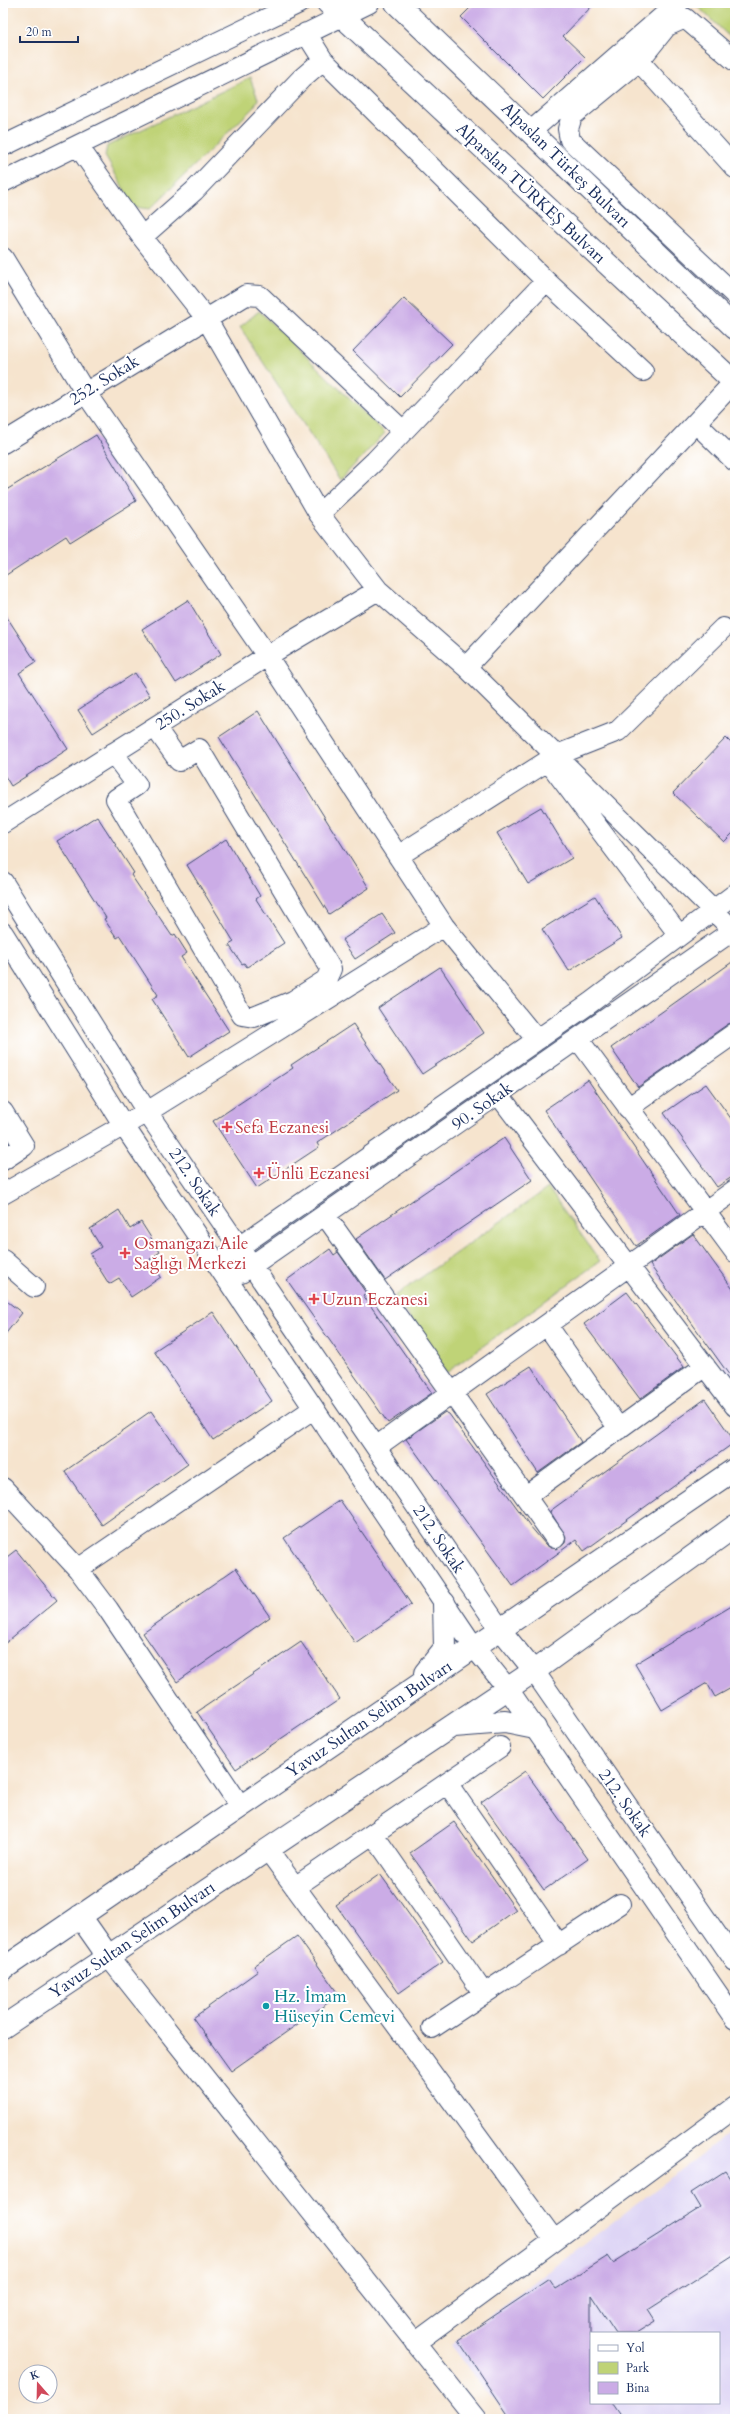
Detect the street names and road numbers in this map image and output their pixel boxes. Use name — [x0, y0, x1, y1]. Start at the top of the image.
street label: Alpaslan Türkeş Bulvarı — [496, 97, 636, 233]
street label: Alparslan TÜRKEŞ Bulvarı — [451, 117, 611, 269]
street label: 252. Sokak — [65, 349, 144, 410]
street label: 250. Sokak — [151, 674, 230, 735]
street label: 90. Sokak — [447, 1076, 518, 1135]
street label: 212. Sokak — [164, 1143, 227, 1222]
street label: 212. Sokak — [408, 1500, 471, 1579]
street label: Yavuz Sultan Selim Bulvarı — [281, 1655, 457, 1783]
street label: 212. Sokak — [593, 1764, 657, 1842]
street label: Yavuz Sultan Selim Bulvarı — [44, 1876, 220, 2004]

